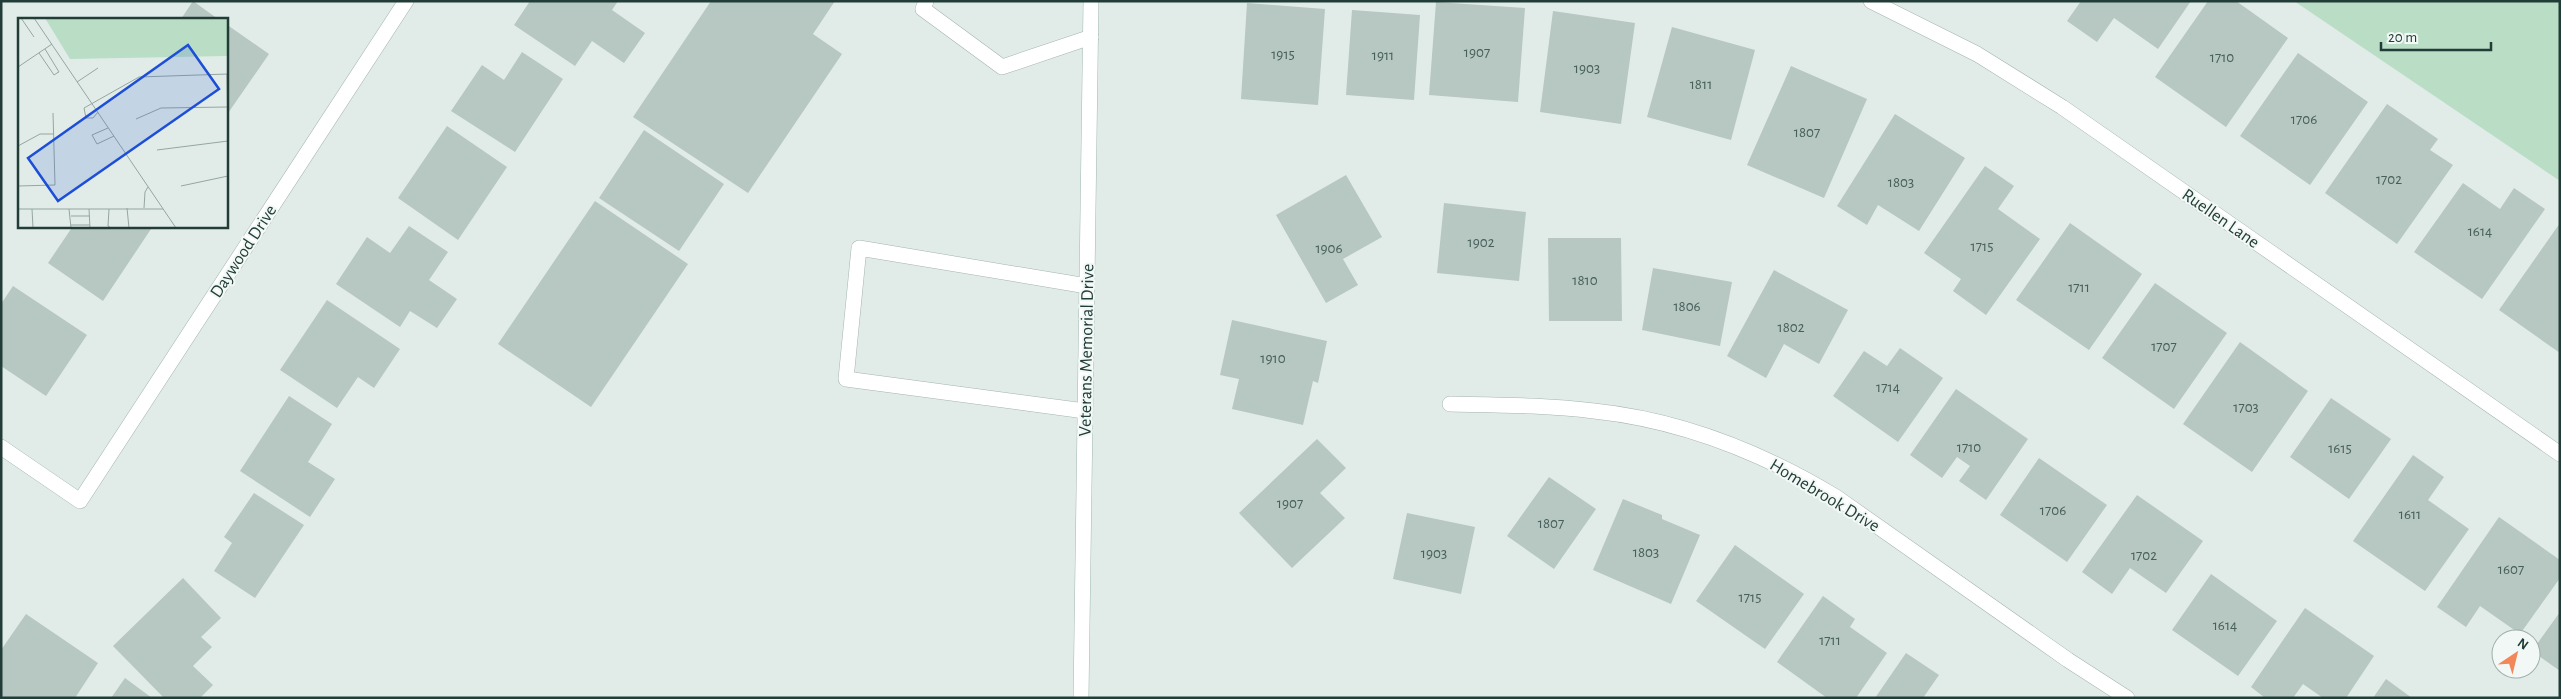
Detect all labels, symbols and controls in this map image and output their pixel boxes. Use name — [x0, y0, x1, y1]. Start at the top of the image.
inset map — [18, 18, 228, 228]
scale bar — [2381, 20, 2491, 52]
text: 20 m — [2388, 30, 2417, 45]
house number: 1907 — [1464, 45, 1490, 60]
house number: 1915 — [1271, 47, 1295, 62]
house number: 1911 — [1372, 48, 1394, 63]
house number: 1710 — [2210, 50, 2234, 65]
house number: 1903 — [1574, 61, 1600, 76]
house number: 1811 — [1690, 77, 1712, 92]
house number: 1706 — [2291, 112, 2317, 127]
house number: 1807 — [1794, 125, 1820, 140]
house number: 1702 — [2376, 172, 2402, 187]
house number: 1803 — [1888, 175, 1914, 190]
street label: Ruellen Lane — [2179, 186, 2262, 252]
street label: Daywood Drive — [207, 202, 280, 301]
house number: 1614 — [2468, 224, 2492, 239]
house number: 1902 — [1468, 235, 1495, 250]
house number: 1715 — [1971, 239, 1993, 254]
house number: 1906 — [1315, 241, 1343, 256]
street label: Veterans Memorial Drive — [1076, 264, 1098, 437]
house number: 1810 — [1572, 273, 1598, 288]
house number: 1711 — [2068, 280, 2090, 295]
house number: 1806 — [1673, 299, 1701, 314]
house number: 1802 — [1777, 320, 1805, 335]
house number: 1707 — [2151, 339, 2177, 354]
house number: 1910 — [1260, 351, 1286, 366]
house number: 1714 — [1876, 380, 1900, 395]
house number: 1703 — [2233, 400, 2259, 415]
house number: 1710 — [1957, 440, 1981, 455]
house number: 1615 — [2328, 441, 2352, 456]
street label: Homebrook Drive — [1766, 456, 1882, 536]
house number: 1907 — [1277, 496, 1303, 511]
house number: 1706 — [2040, 503, 2066, 518]
house number: 1611 — [2399, 507, 2421, 522]
house number: 1807 — [1538, 516, 1564, 531]
house number: 1803 — [1633, 545, 1659, 560]
house number: 1903 — [1421, 546, 1447, 561]
house number: 1702 — [2131, 548, 2157, 563]
house number: 1607 — [2498, 562, 2524, 577]
house number: 1715 — [1739, 590, 1761, 605]
house number: 1614 — [2213, 618, 2237, 633]
north arrow — [2491, 629, 2541, 679]
house number: 1711 — [1819, 633, 1841, 648]
text: N — [2515, 636, 2531, 653]

